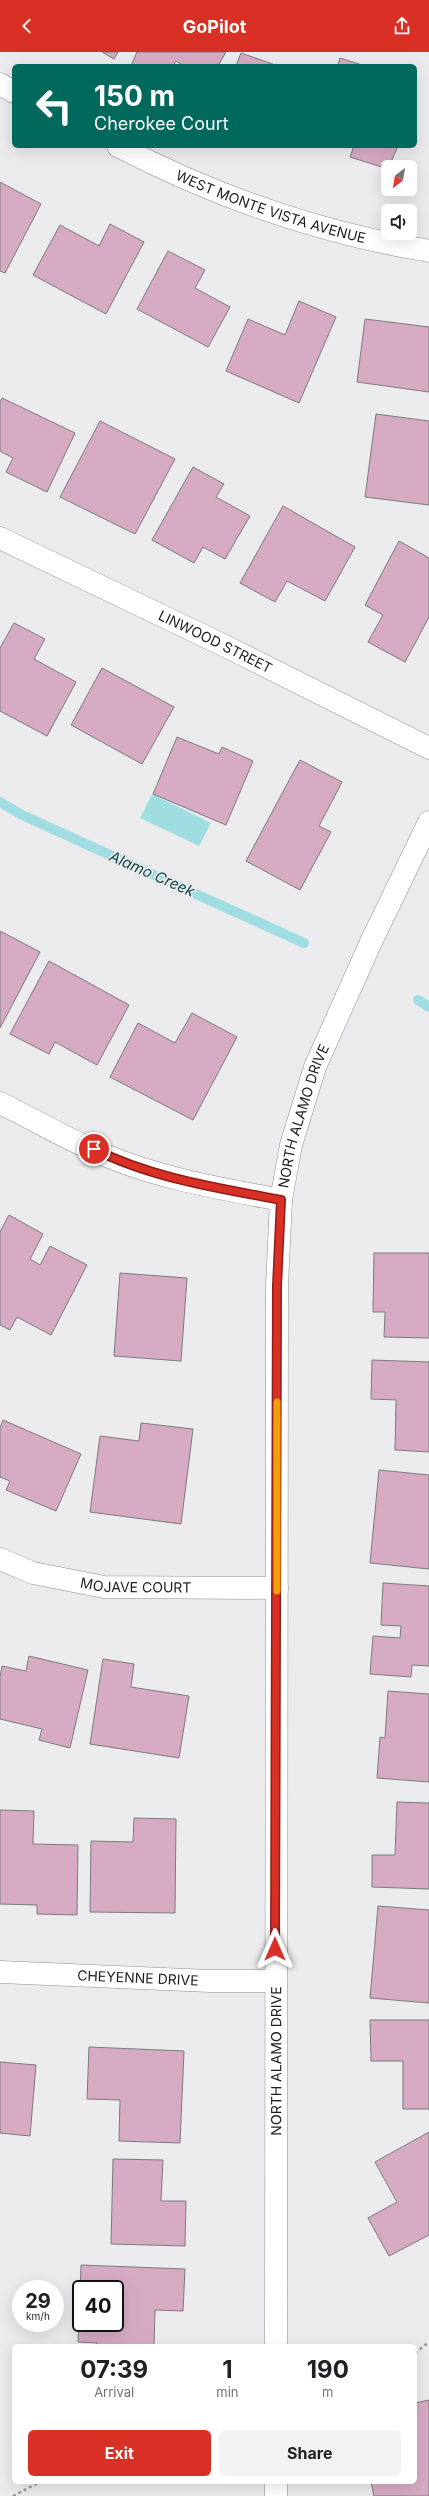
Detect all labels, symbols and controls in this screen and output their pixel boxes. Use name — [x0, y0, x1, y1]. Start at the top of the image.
icon: back — [16, 15, 38, 37]
icon: share — [391, 15, 413, 37]
text: GoPilot — [183, 16, 246, 37]
text: 150 m — [94, 79, 175, 113]
icon: left — [28, 80, 80, 132]
text: Cherokee Court — [94, 113, 229, 134]
north arrow — [381, 160, 417, 196]
map controls — [381, 160, 417, 240]
street label: WEST MONTE VISTA AVENUE — [173, 166, 368, 246]
button: sound — [381, 204, 417, 240]
street label: LINWOOD STREET — [156, 606, 275, 676]
water label: Alamo Creek — [106, 846, 199, 901]
street label: NORTH ALAMO DRIVE — [274, 1041, 332, 1189]
pin — [77, 1132, 111, 1166]
icon: arrive — [83, 1138, 105, 1160]
street label: MOJAVE COURT — [79, 1574, 191, 1596]
position arrow — [254, 1928, 296, 1970]
street label: CHEYENNE DRIVE — [77, 1966, 199, 1989]
street label: NORTH ALAMO DRIVE — [267, 1986, 284, 2136]
speed limit sign: 40 — [72, 2280, 124, 2332]
text: 29 — [25, 2289, 51, 2313]
text: km/h — [26, 2310, 50, 2322]
text: 07:39 — [80, 2355, 148, 2384]
text: 1 — [222, 2355, 233, 2384]
text: 190 — [307, 2355, 349, 2384]
text: Arrival — [94, 2384, 134, 2400]
text: min — [216, 2384, 239, 2400]
text: m — [322, 2384, 333, 2400]
button: Exit — [28, 2430, 211, 2476]
button: Share — [219, 2430, 401, 2476]

